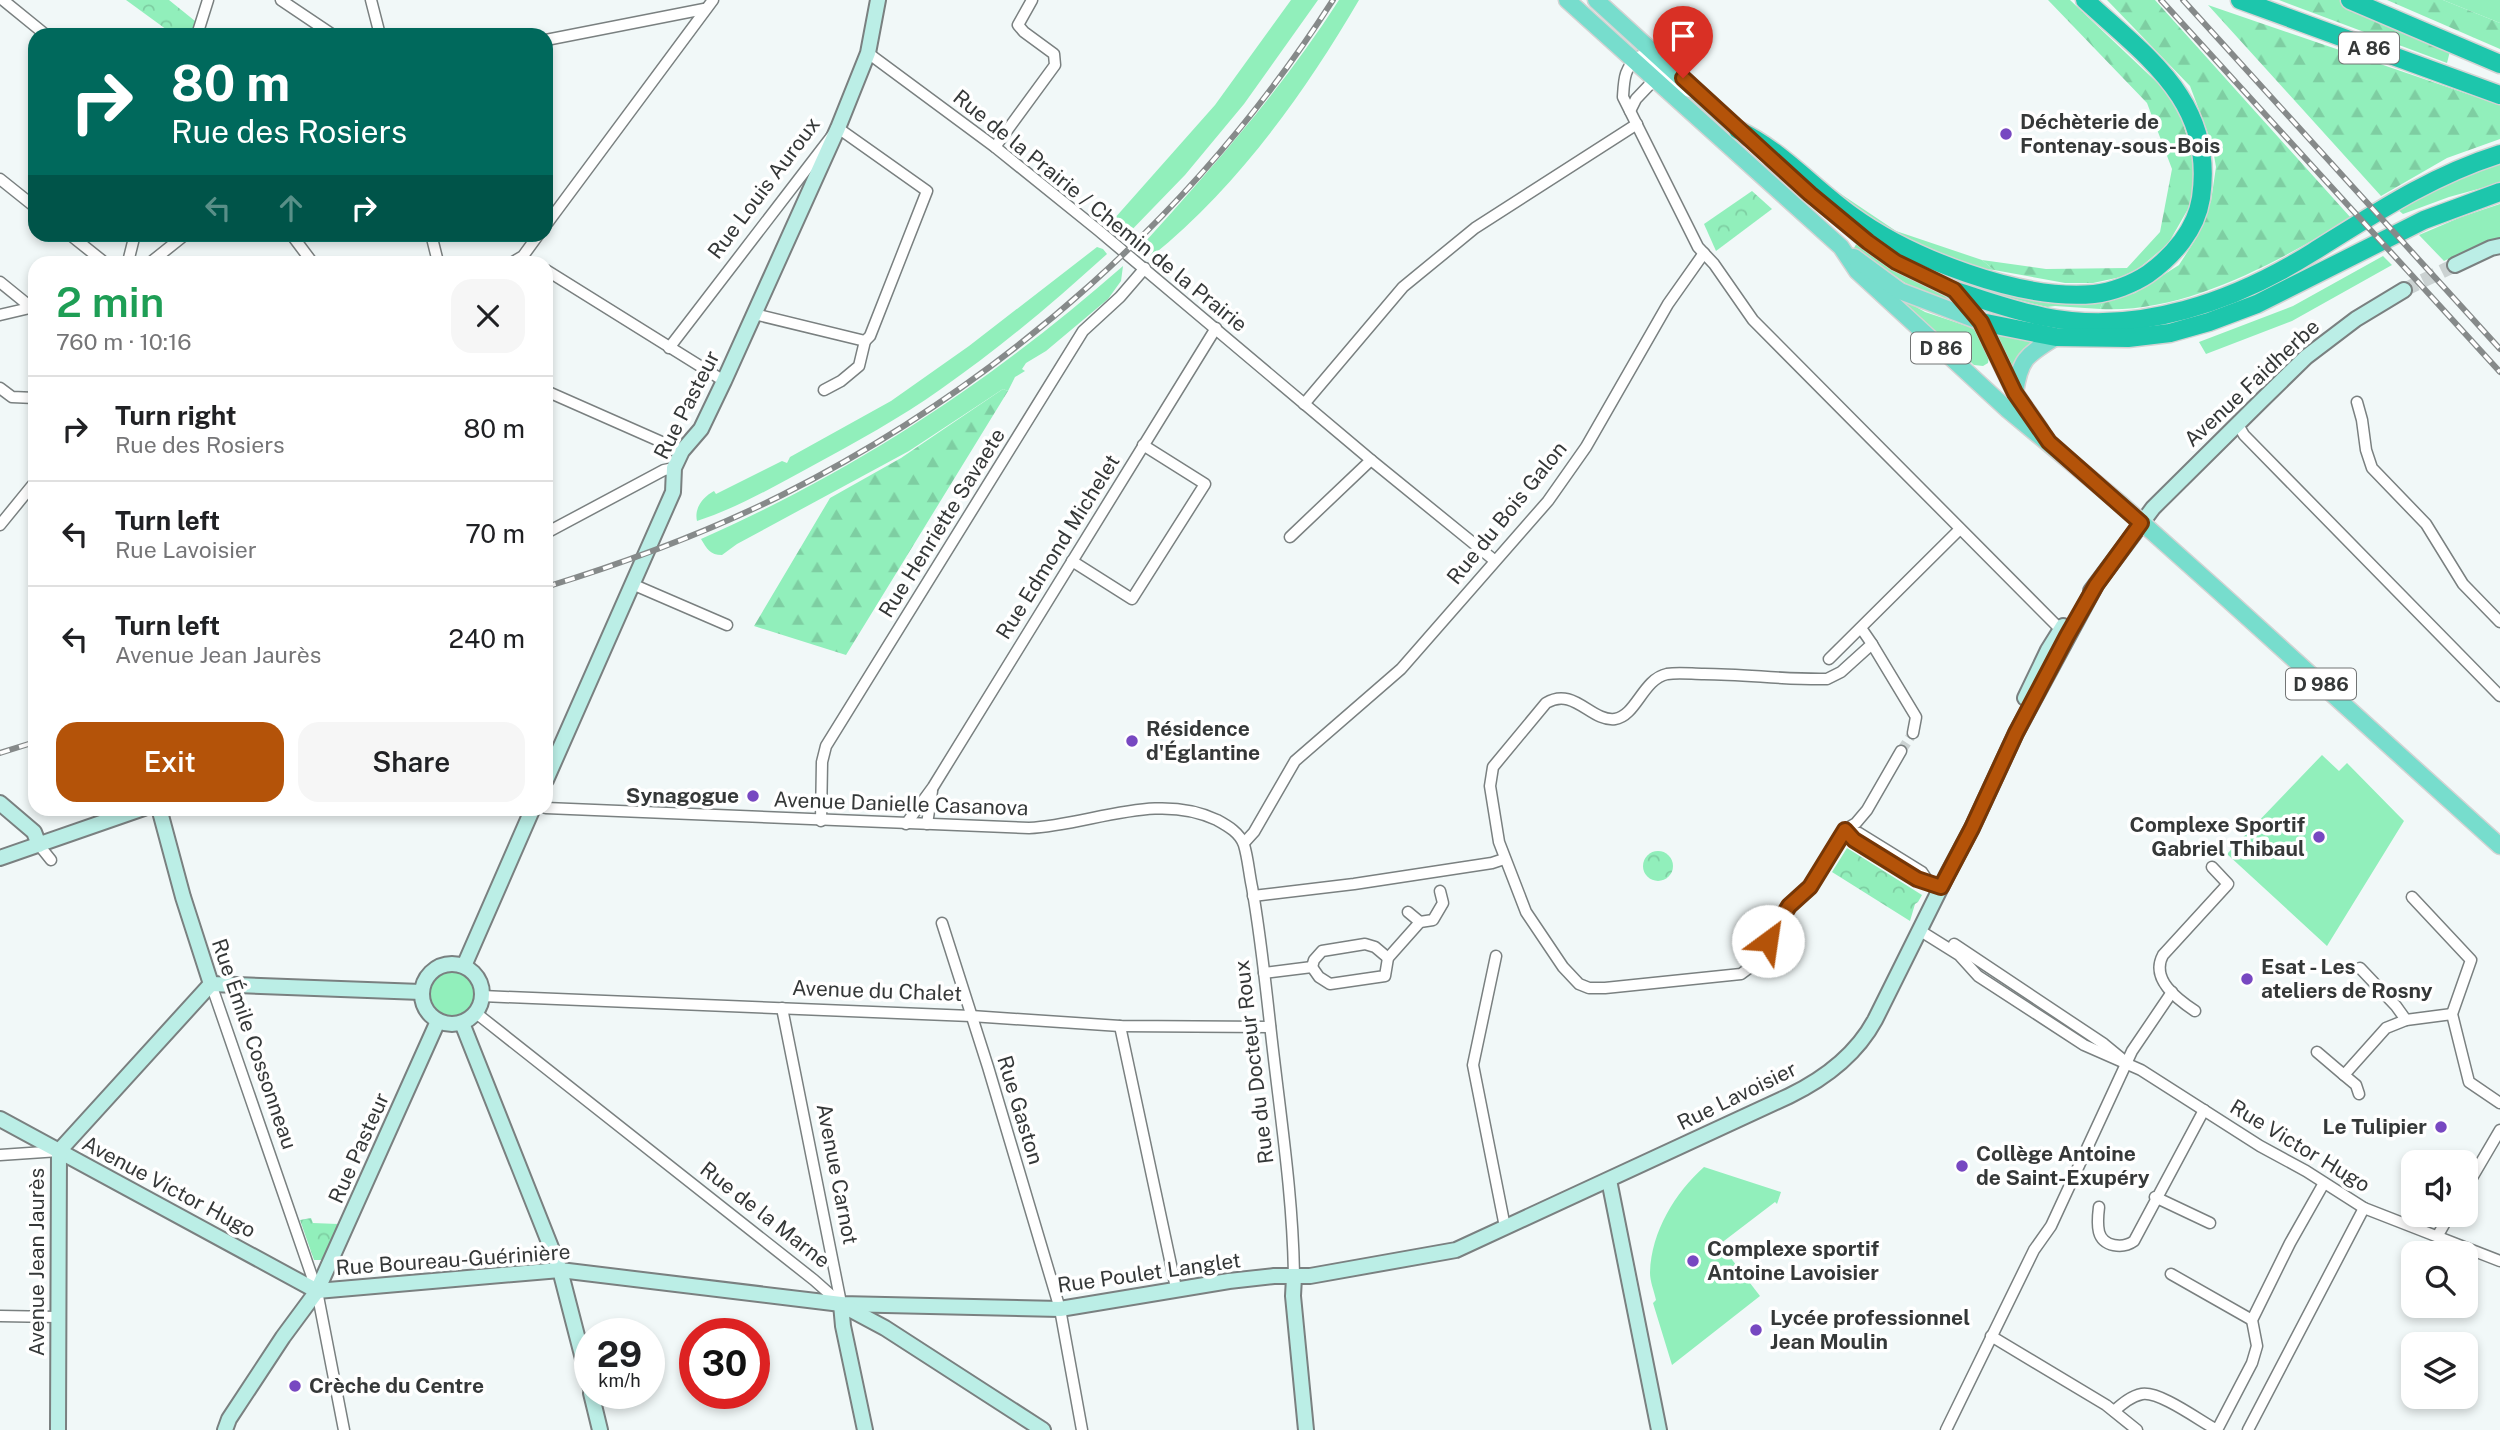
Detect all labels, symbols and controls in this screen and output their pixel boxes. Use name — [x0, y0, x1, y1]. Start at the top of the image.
pin — [1653, 6, 1713, 78]
icon: arrive — [1664, 17, 1702, 55]
road number: A 86 — [2339, 32, 2399, 64]
text: 80 m — [171, 54, 290, 112]
icon: right — [56, 56, 147, 147]
street label: Rue de la Prairie / Chemin de la Prairie — [948, 84, 1252, 337]
place label: Déchèterie de Fontenay-sous-Bois — [2020, 109, 2220, 158]
street label: Rue Louis Auroux — [702, 112, 825, 263]
text: Rue des Rosiers — [171, 113, 407, 150]
marker: Déchèterie de Fontenay-sous-Bois — [1998, 126, 2014, 142]
icon: left — [199, 189, 237, 227]
icon: ahead — [272, 189, 310, 227]
icon: right — [345, 189, 383, 227]
text: 2 min — [56, 277, 164, 326]
button: close — [451, 279, 525, 353]
street label: Avenue Faidherbe — [2179, 314, 2324, 452]
text: 760 m · 10:16 — [56, 328, 192, 355]
road number: D 86 — [1911, 332, 1971, 364]
street label: Rue Pasteur — [649, 346, 725, 463]
text: Turn right — [115, 400, 237, 431]
icon: right — [56, 410, 94, 448]
text: 80 m — [464, 413, 525, 444]
street label: Rue Henriette Savaete — [873, 424, 1010, 622]
text: Rue des Rosiers — [115, 431, 285, 458]
street label: Rue du Bois Galon — [1441, 436, 1572, 589]
street label: Rue Edmond Michelet — [991, 450, 1125, 644]
text: Turn left — [115, 505, 220, 536]
icon: left — [56, 515, 94, 553]
text: 70 m — [465, 518, 525, 549]
text: Rue Lavoisier — [115, 536, 257, 563]
text: Turn left — [115, 610, 220, 641]
icon: left — [56, 620, 94, 658]
text: 240 m — [448, 623, 525, 654]
text: Avenue Jean Jaurès — [115, 641, 321, 668]
road number: D 986 — [2286, 668, 2356, 699]
place label: Résidence d'Églantine — [1146, 716, 1260, 765]
button: Exit — [56, 722, 284, 802]
button: Share — [298, 722, 525, 802]
marker: Résidence d'Églantine — [1124, 733, 1140, 749]
place label: Synagogue — [626, 783, 739, 808]
street label: Avenue Danielle Casanova — [773, 787, 1029, 820]
marker: Synagogue — [745, 788, 761, 804]
place label: Complexe Sportif Gabriel Thibaul — [2130, 812, 2305, 861]
marker: Complexe Sportif Gabriel Thibaul — [2311, 829, 2327, 845]
position arrow — [1731, 904, 1805, 978]
street label: Rue Émile Cossonneau — [207, 935, 302, 1152]
place label: Esat - Les ateliers de Rosny — [2261, 954, 2433, 1003]
street label: Rue du Docteur Roux — [1229, 959, 1278, 1165]
marker: Esat - Les ateliers de Rosny — [2239, 971, 2255, 987]
street label: Avenue du Chalet — [792, 975, 963, 1006]
street label: Rue Gaston — [992, 1053, 1049, 1167]
street label: Rue Lavoisier — [1673, 1056, 1800, 1135]
street label: Rue Pasteur — [323, 1089, 394, 1207]
street label: Rue Victor Hugo — [2226, 1094, 2375, 1197]
street label: Avenue Carnot — [812, 1101, 863, 1246]
place label: Le Tulipier — [2323, 1114, 2427, 1139]
marker: Le Tulipier — [2433, 1119, 2449, 1135]
street label: Avenue Victor Hugo — [78, 1130, 260, 1243]
place label: Collège Antoine de Saint-Exupéry — [1976, 1141, 2150, 1190]
map controls — [2401, 1150, 2478, 1409]
button: sound — [2401, 1150, 2478, 1227]
street label: Rue de la Marne — [696, 1156, 835, 1273]
marker: Collège Antoine de Saint-Exupéry — [1954, 1158, 1970, 1174]
street label: Avenue Jean Jaurès — [24, 1168, 49, 1356]
place label: Complexe sportif Antoine Lavoisier — [1707, 1236, 1879, 1285]
street label: Rue Boureau-Guérinière — [335, 1239, 571, 1280]
button: search — [2401, 1241, 2478, 1318]
street label: Rue Poulet Langlet — [1056, 1247, 1242, 1298]
marker: Complexe sportif Antoine Lavoisier — [1685, 1253, 1701, 1269]
place label: Lycée professionnel Jean Moulin — [1770, 1305, 1970, 1354]
speed limit sign: 30 — [679, 1318, 770, 1409]
marker: Lycée professionnel Jean Moulin — [1748, 1322, 1764, 1338]
button: layers — [2401, 1332, 2478, 1409]
text: 29 — [597, 1334, 642, 1375]
text: km/h — [598, 1370, 641, 1391]
place label: Crèche du Centre — [309, 1373, 484, 1398]
marker: Crèche du Centre — [287, 1378, 303, 1394]

